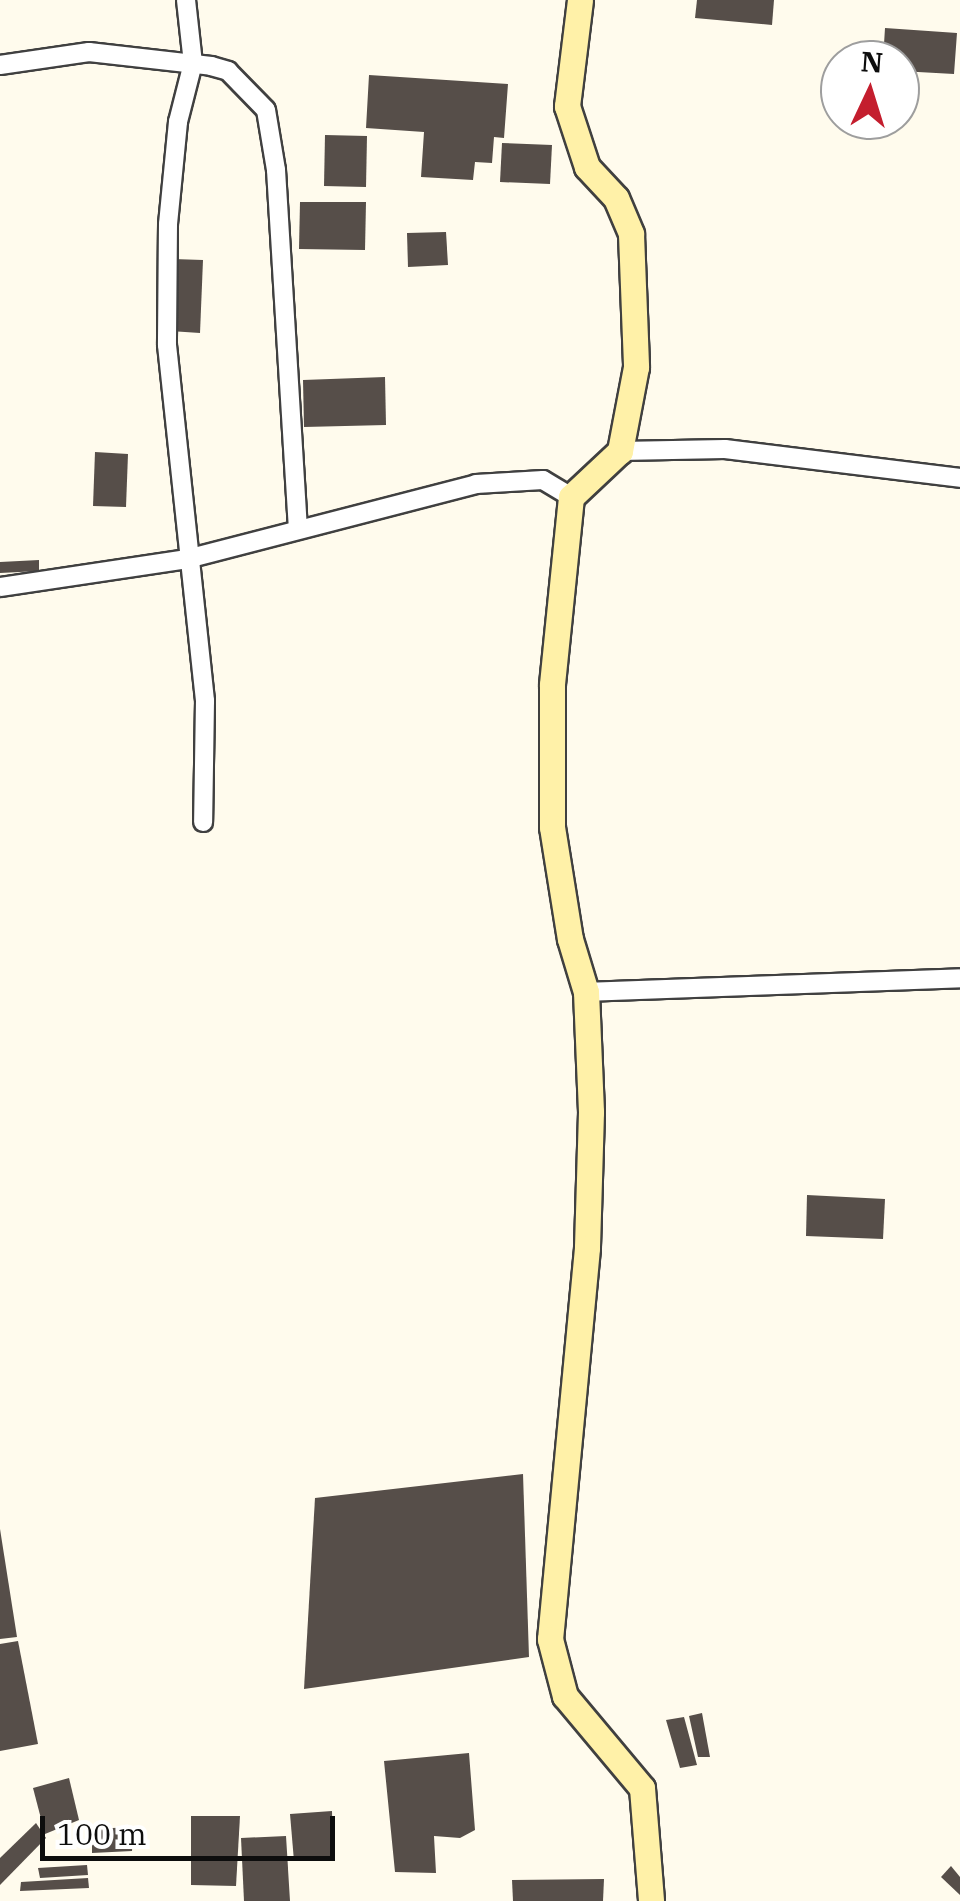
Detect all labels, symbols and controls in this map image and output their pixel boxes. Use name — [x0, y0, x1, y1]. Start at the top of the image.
north arrow — [820, 40, 920, 140]
text: N — [860, 42, 884, 81]
scale bar — [45, 1796, 340, 1858]
text: 100 m — [57, 1814, 147, 1853]

